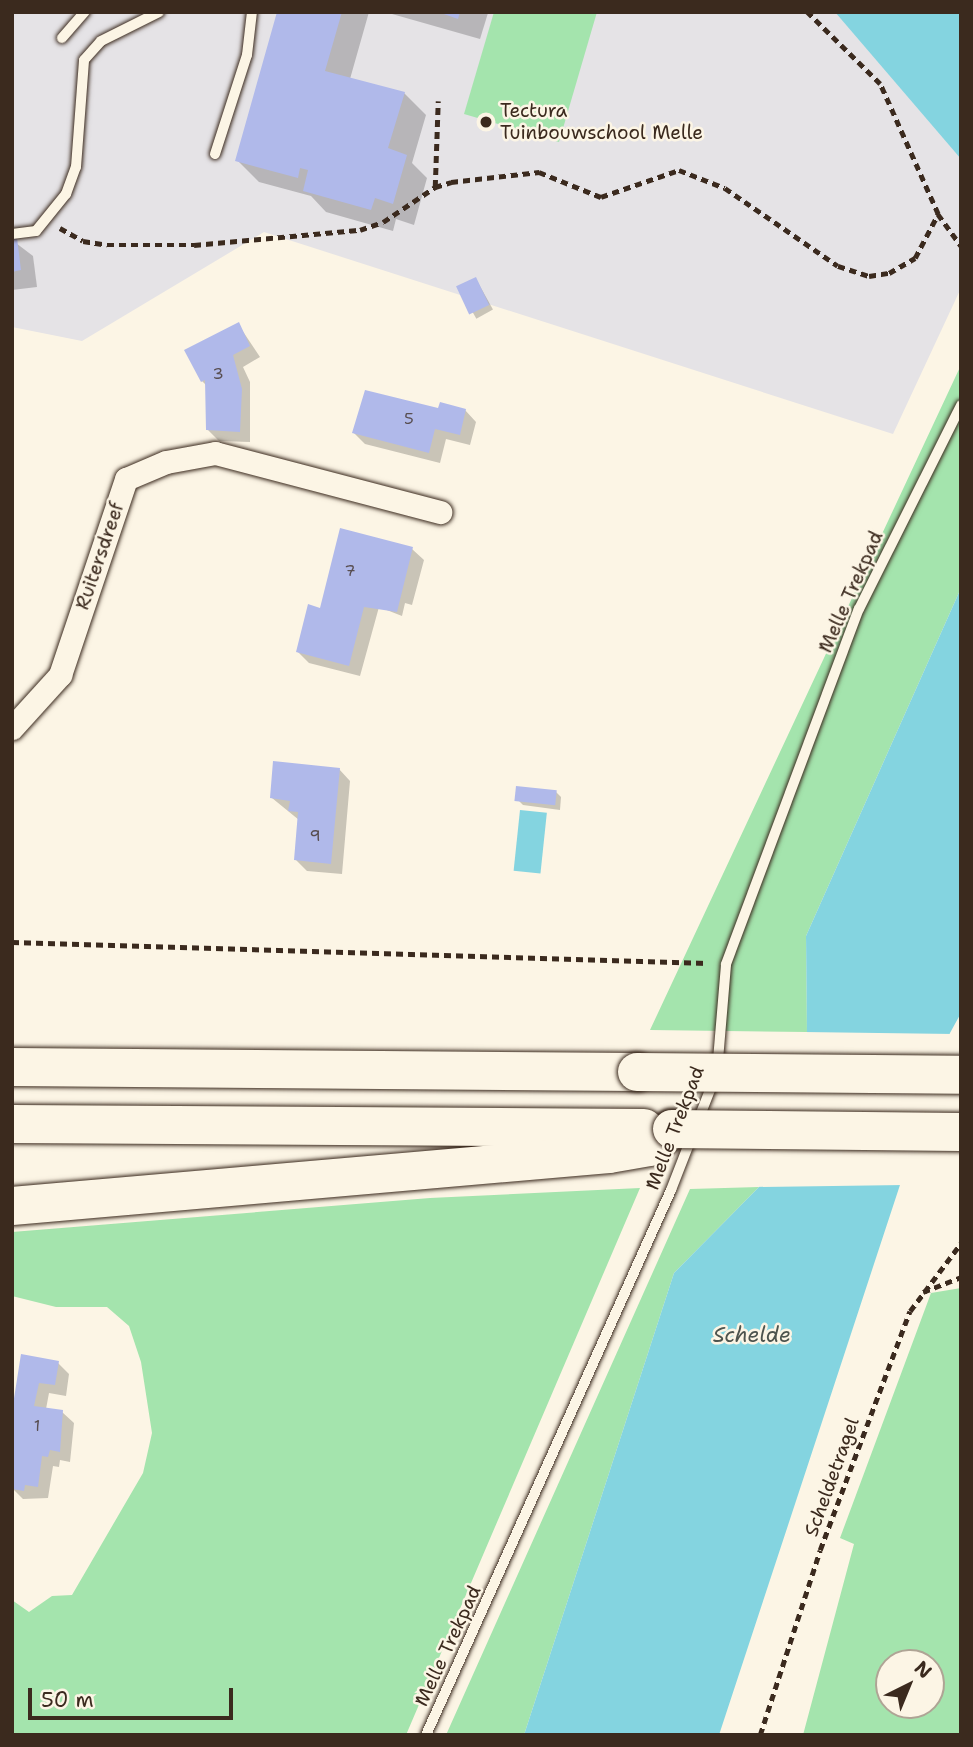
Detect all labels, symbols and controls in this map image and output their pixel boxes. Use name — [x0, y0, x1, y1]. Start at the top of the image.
place label: Tectura Tuinbouwschool Melle — [500, 100, 703, 144]
marker: Tectura Tuinbouwschool Melle — [478, 114, 494, 130]
house number: 3 — [212, 364, 224, 384]
house number: 5 — [404, 409, 414, 429]
street label: Ruitersdreef — [71, 499, 129, 613]
street label: Melle Trekpad — [814, 528, 888, 656]
house number: 7 — [344, 561, 356, 581]
house number: 9 — [309, 826, 321, 846]
street label: Melle Trekpad — [641, 1063, 709, 1193]
water label: Schelde — [713, 1322, 791, 1348]
street label: Scheldetragel — [800, 1414, 864, 1540]
house number: 1 — [34, 1416, 40, 1436]
street label: Melle Trekpad — [410, 1582, 486, 1710]
north arrow — [875, 1649, 945, 1719]
text: N — [909, 1655, 937, 1684]
scale bar — [32, 1674, 236, 1718]
text: 50 m — [41, 1686, 94, 1714]

